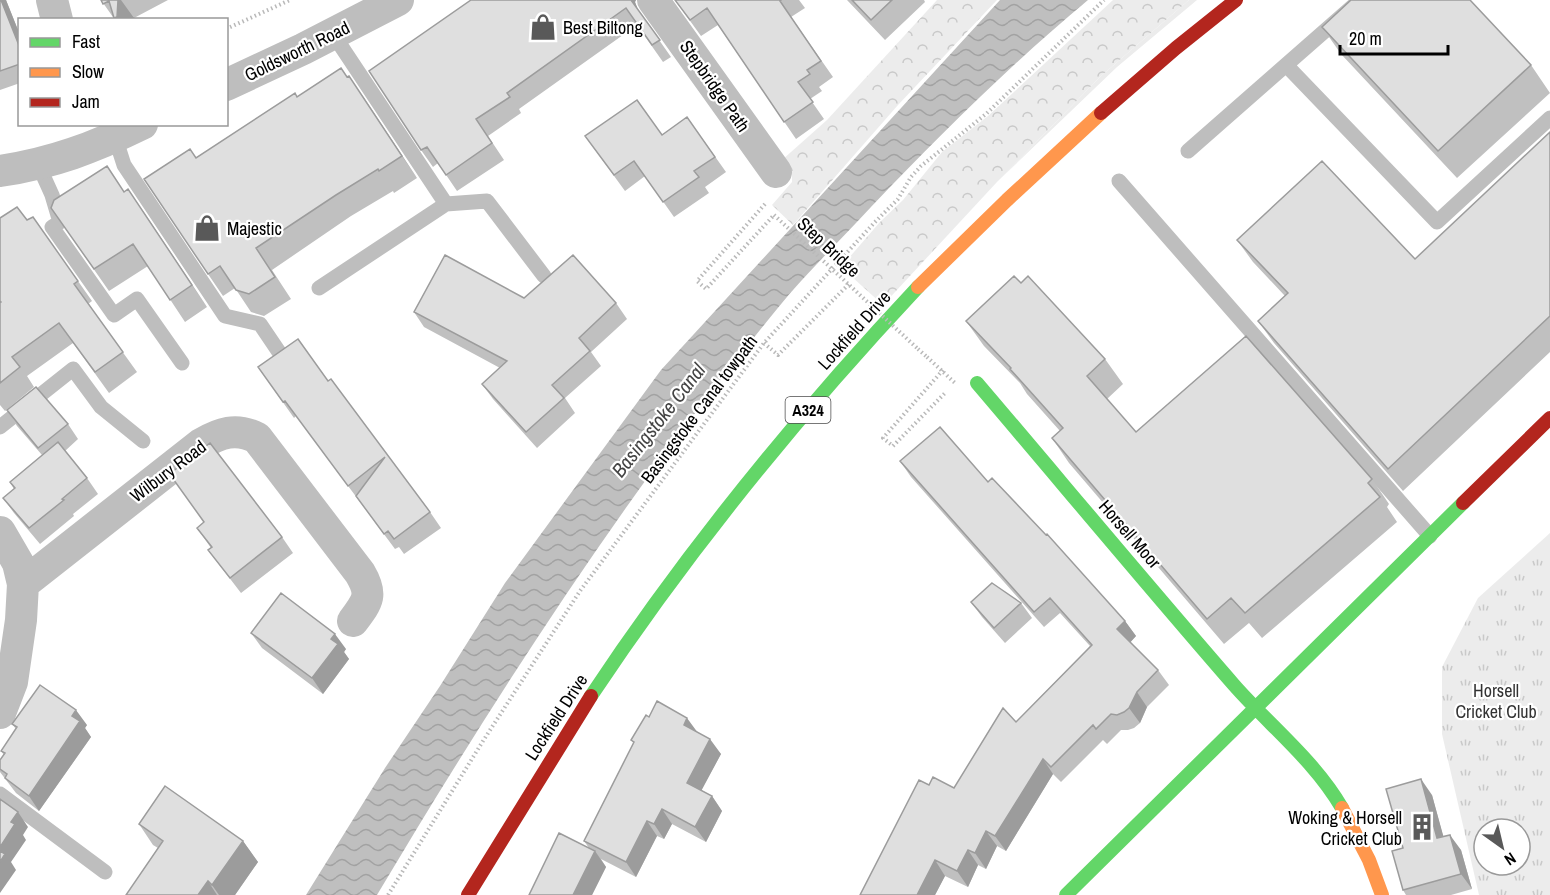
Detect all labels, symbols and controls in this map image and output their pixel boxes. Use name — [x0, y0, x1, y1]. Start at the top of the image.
shop icon: Best Biltong — [528, 12, 558, 42]
street label: Goldsworth Road — [240, 15, 354, 87]
place label: Best Biltong — [563, 15, 643, 40]
legend — [18, 18, 228, 126]
scale bar — [1340, 18, 1448, 56]
text: 20 m — [1349, 26, 1382, 51]
text: Fast — [72, 29, 100, 54]
street label: Stepbridge Path — [674, 35, 756, 137]
text: Slow — [72, 59, 104, 84]
text: Jam — [72, 89, 100, 114]
street label: Step Bridge — [792, 211, 866, 283]
shop icon: Majestic — [192, 213, 222, 243]
place label: Majestic — [227, 216, 282, 241]
street label: Lockfield Drive — [812, 285, 896, 375]
street label: Basingstoke Canal towpath — [636, 331, 762, 487]
water label: Basingstoke Canal — [606, 358, 710, 482]
road number: A324 — [786, 397, 830, 423]
street label: Wilbury Road — [125, 434, 211, 508]
street label: Horsell Moor — [1093, 494, 1167, 574]
street label: Lockfield Drive — [519, 669, 593, 765]
park label: Horsell Cricket Club — [1455, 678, 1537, 724]
place label: Woking & Horsell Cricket Club — [1288, 805, 1402, 851]
building icon: Woking & Horsell Cricket Club — [1407, 812, 1437, 842]
north arrow — [1472, 817, 1532, 877]
text: N — [1500, 848, 1520, 871]

